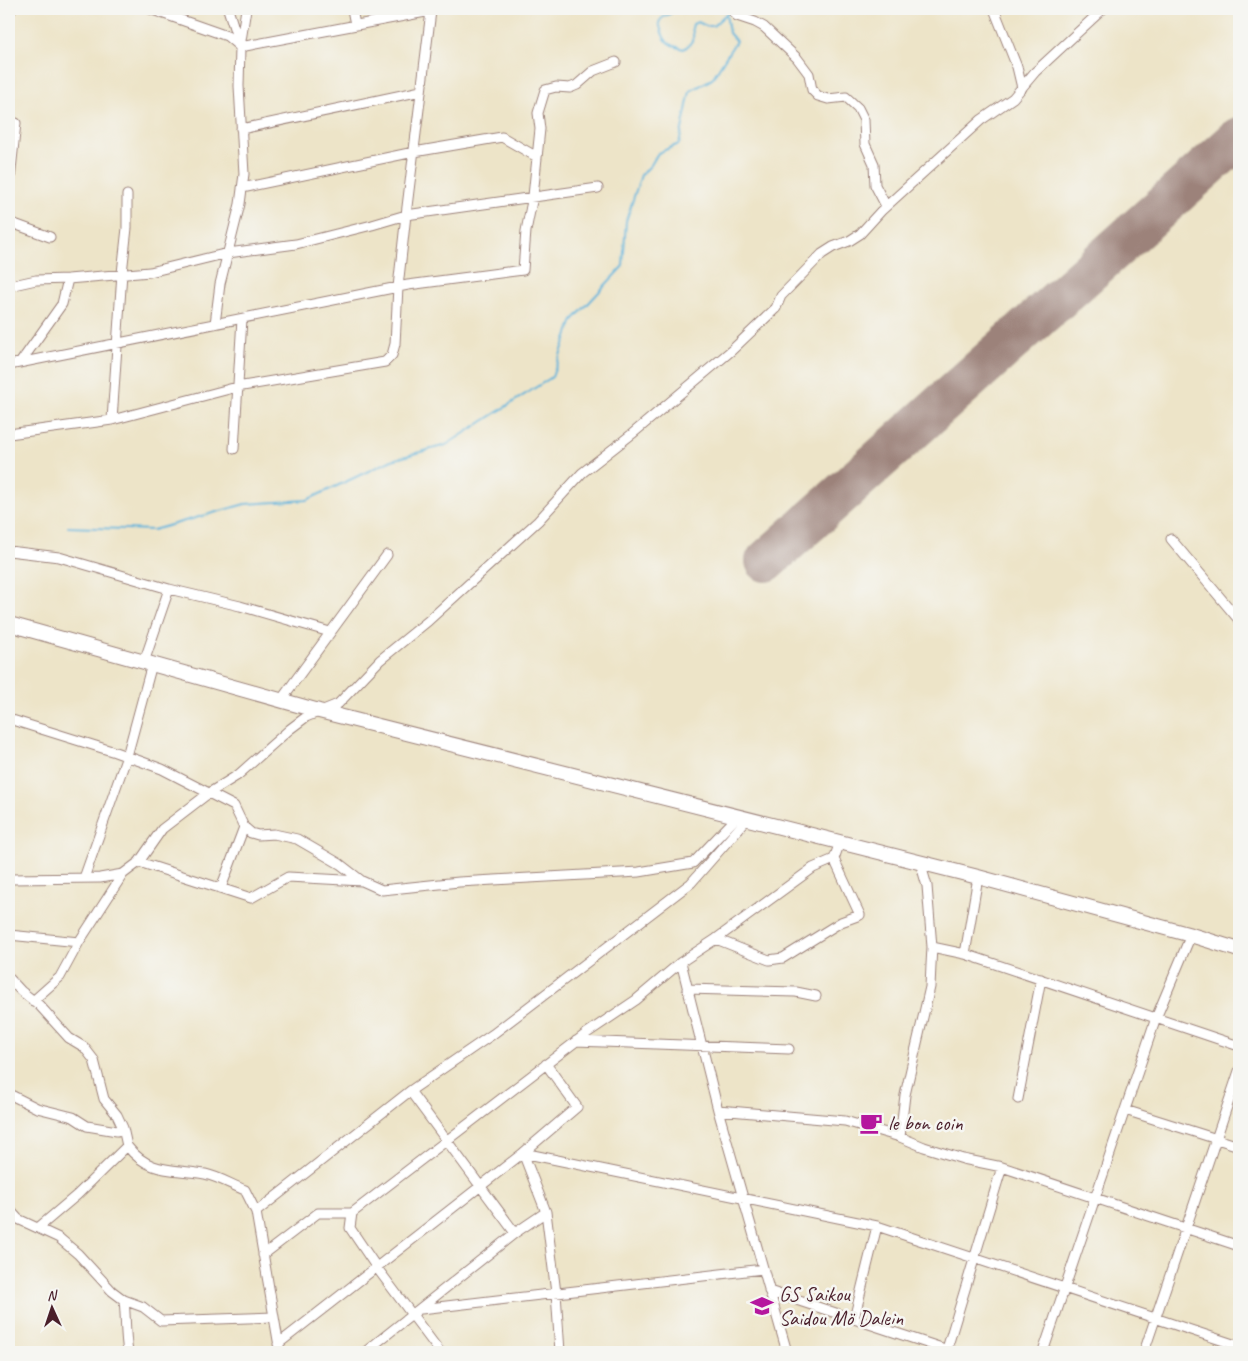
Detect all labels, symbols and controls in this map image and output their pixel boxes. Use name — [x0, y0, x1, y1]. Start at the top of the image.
cafe icon: le bon coin — [858, 1110, 884, 1136]
place label: le bon coin — [888, 1110, 963, 1136]
place label: GS Saikou Saidou Mö Dalein — [779, 1281, 904, 1331]
north arrow — [28, 1284, 78, 1334]
text: N — [47, 1287, 58, 1304]
school or university icon: GS Saikou Saidou Mö Dalein — [749, 1293, 775, 1319]

